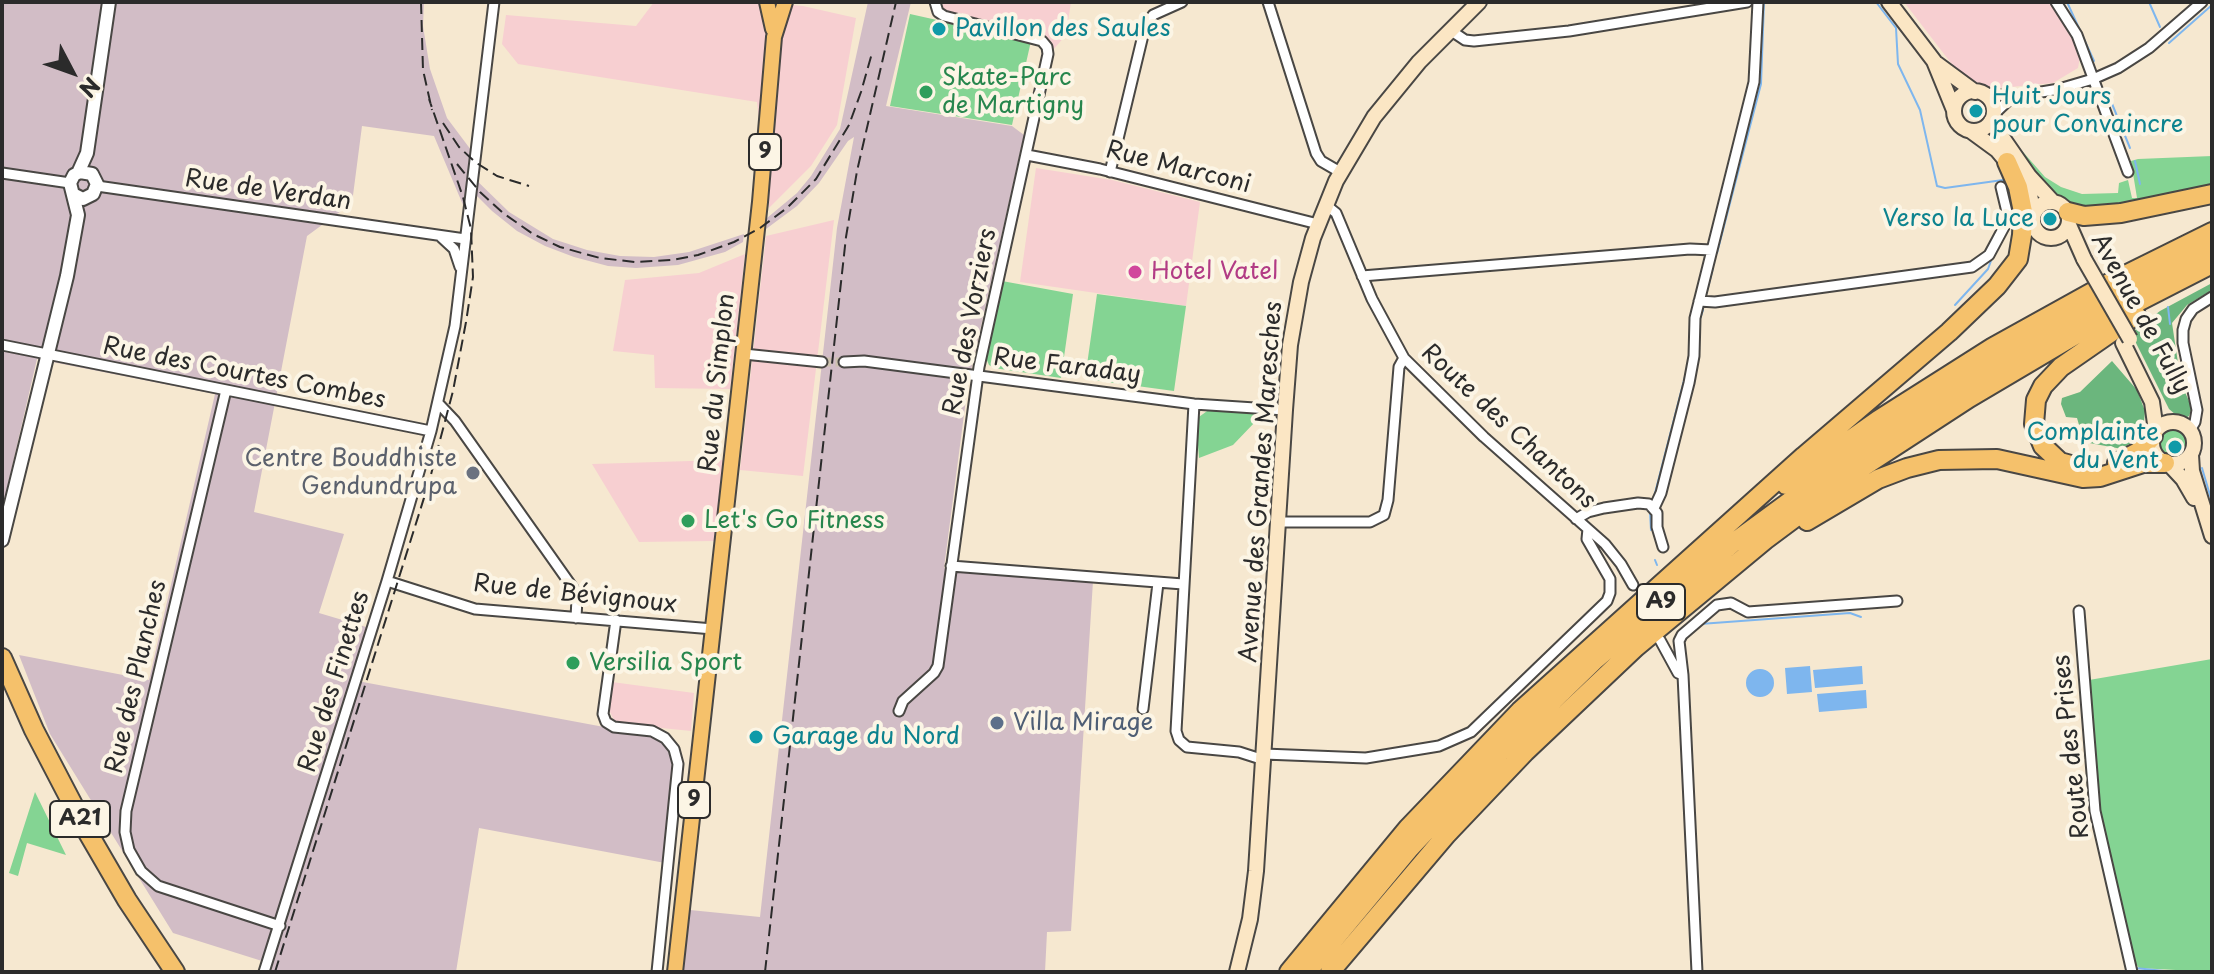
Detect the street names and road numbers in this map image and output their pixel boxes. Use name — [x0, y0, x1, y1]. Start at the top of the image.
road number: 9 — [749, 134, 781, 170]
street label: Rue Marconi — [1103, 136, 1253, 200]
street label: Rue de Verdan — [183, 165, 353, 217]
street label: Rue des Vorziers — [939, 226, 1003, 418]
street label: Avenue de Fully — [2084, 229, 2196, 399]
street label: Rue du Simplon — [694, 292, 742, 474]
street label: Avenue des Grandes Maresches — [1235, 300, 1289, 664]
street label: Rue des Courtes Combes — [100, 332, 388, 416]
street label: Route des Chantons — [1415, 339, 1601, 515]
street label: Rue Faraday — [992, 344, 1142, 390]
street label: Rue de Bévignoux — [472, 570, 678, 620]
street label: Rue des Planches — [101, 577, 173, 777]
road number: A9 — [1637, 584, 1685, 620]
street label: Rue des Finettes — [294, 588, 376, 776]
street label: Route des Prises — [2048, 653, 2096, 841]
road number: 9 — [678, 782, 710, 818]
road number: A21 — [50, 801, 110, 837]

